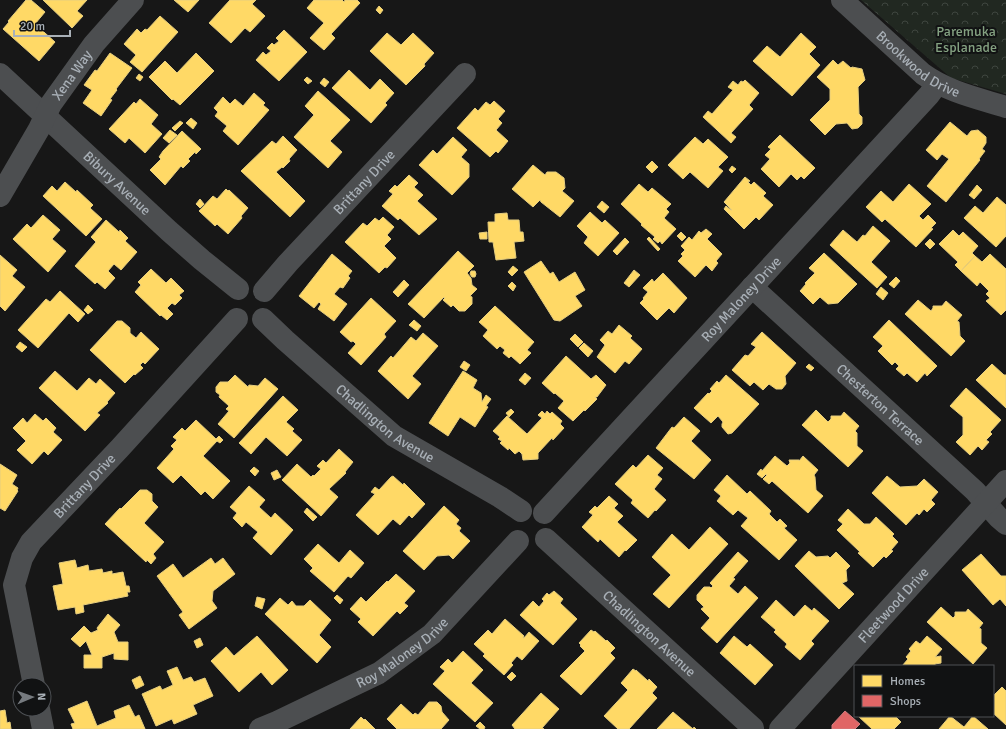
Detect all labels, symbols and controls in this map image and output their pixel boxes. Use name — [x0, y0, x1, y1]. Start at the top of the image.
scale bar — [14, 12, 70, 38]
text: 20 m — [20, 19, 45, 34]
park label: Paremuka Esplanade — [935, 23, 997, 56]
street label: Brookwood Drive — [872, 27, 962, 101]
street label: Xena Way — [49, 46, 96, 104]
street label: Brittany Drive — [330, 146, 399, 218]
street label: Bibury Avenue — [79, 148, 154, 219]
street label: Roy Maloney Drive — [698, 253, 785, 346]
street label: Chesterton Terrace — [833, 360, 927, 449]
street label: Chadlington Avenue — [332, 381, 437, 466]
street label: Brittany Drive — [50, 450, 119, 522]
street label: Fleetwood Drive — [855, 564, 932, 647]
street label: Chadlington Avenue — [599, 587, 699, 681]
street label: Roy Maloney Drive — [353, 614, 452, 692]
legend — [854, 665, 994, 717]
text: Homes — [890, 674, 925, 689]
north arrow — [12, 677, 52, 717]
text: N — [35, 693, 48, 701]
text: Shops — [890, 694, 921, 709]

